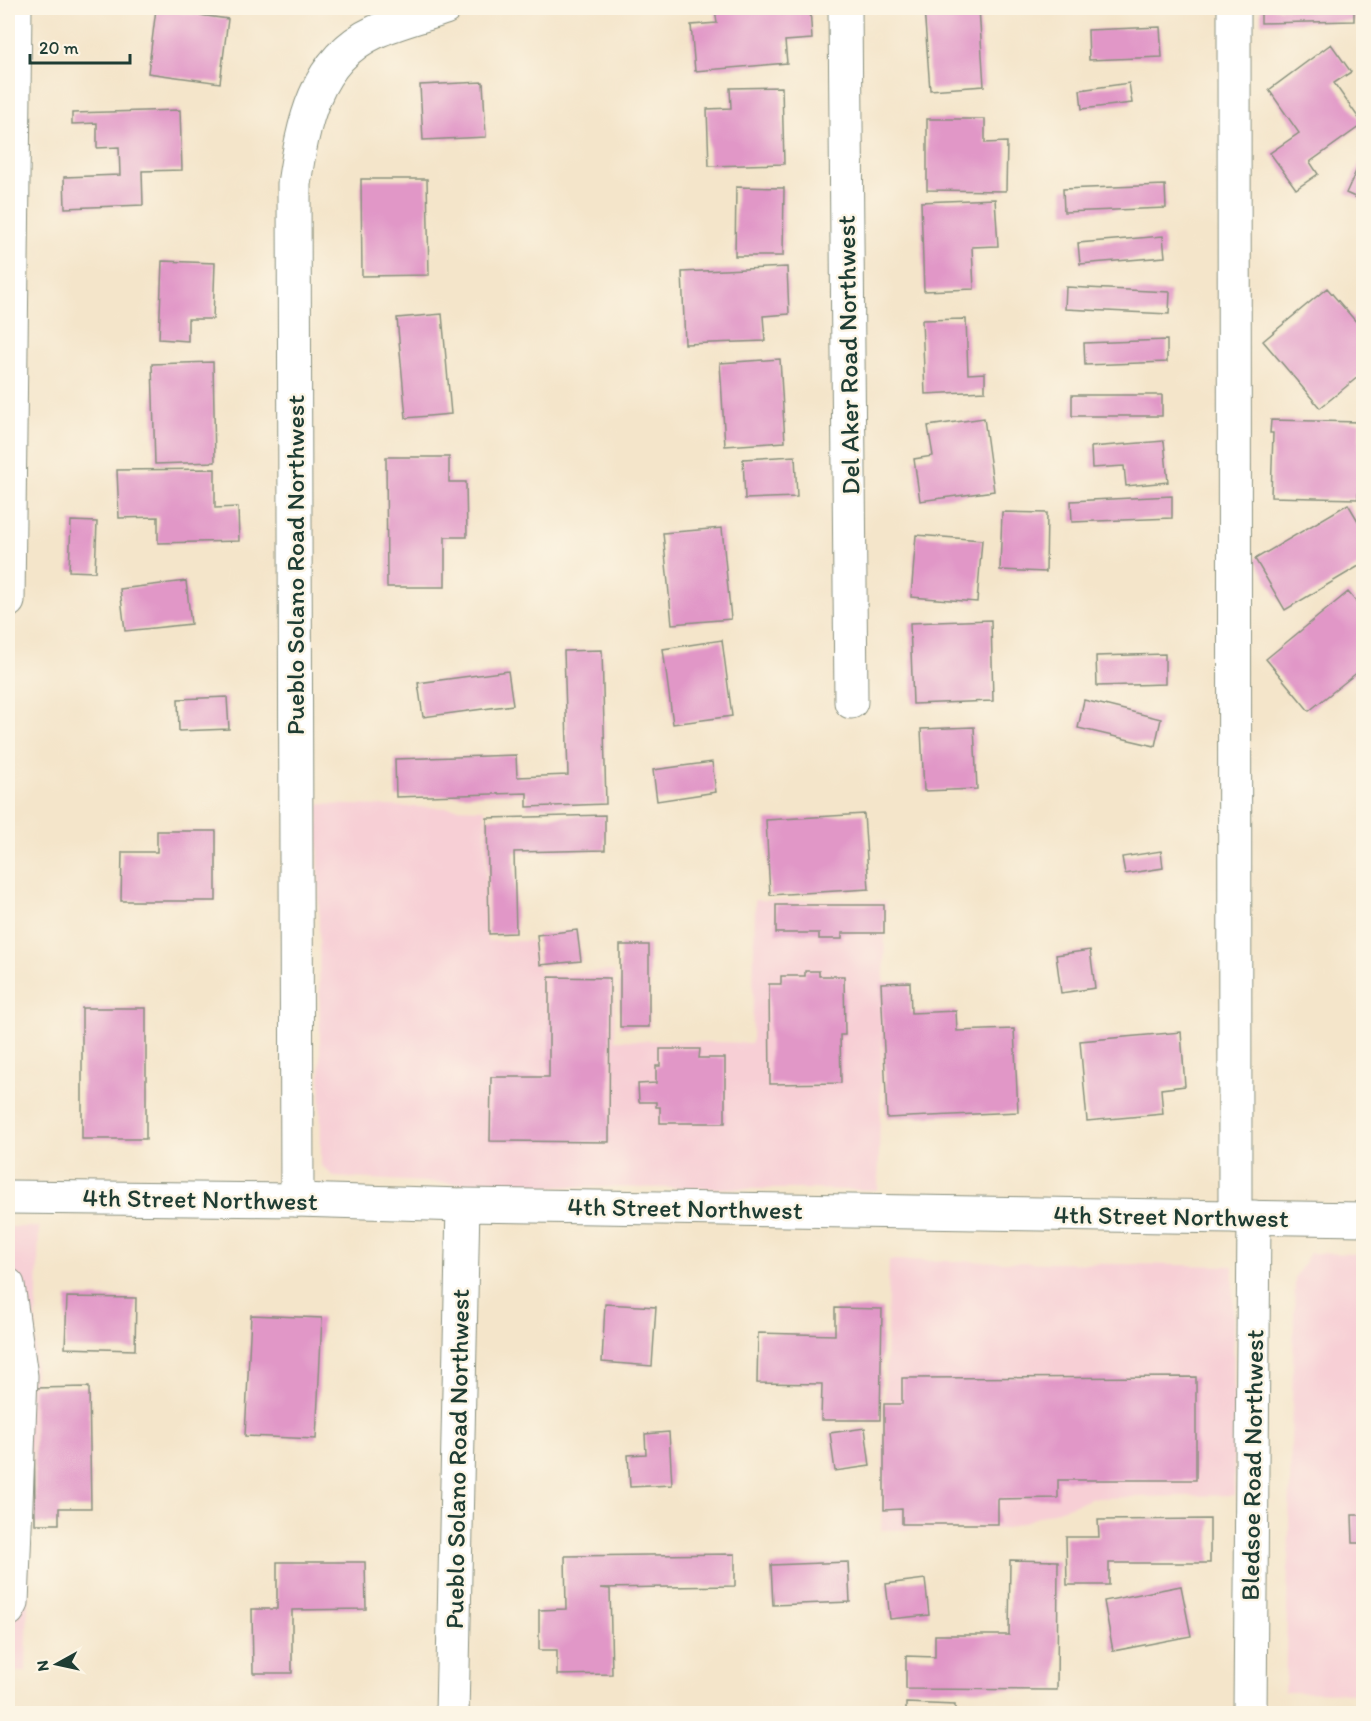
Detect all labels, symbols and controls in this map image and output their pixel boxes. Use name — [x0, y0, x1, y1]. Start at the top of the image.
scale bar — [30, 27, 130, 65]
text: 20 m — [39, 37, 79, 59]
street label: Del Aker Road Northwest — [830, 215, 866, 495]
street label: Pueblo Solano Road Northwest — [279, 395, 311, 735]
street label: 4th Street Northwest — [82, 1181, 318, 1217]
street label: 4th Street Northwest — [567, 1190, 803, 1226]
street label: 4th Street Northwest — [1053, 1198, 1289, 1234]
street label: Pueblo Solano Road Northwest — [438, 1288, 476, 1629]
street label: Bledsoe Road Northwest — [1234, 1329, 1270, 1601]
north arrow — [27, 1634, 87, 1694]
text: N — [32, 1659, 53, 1673]

